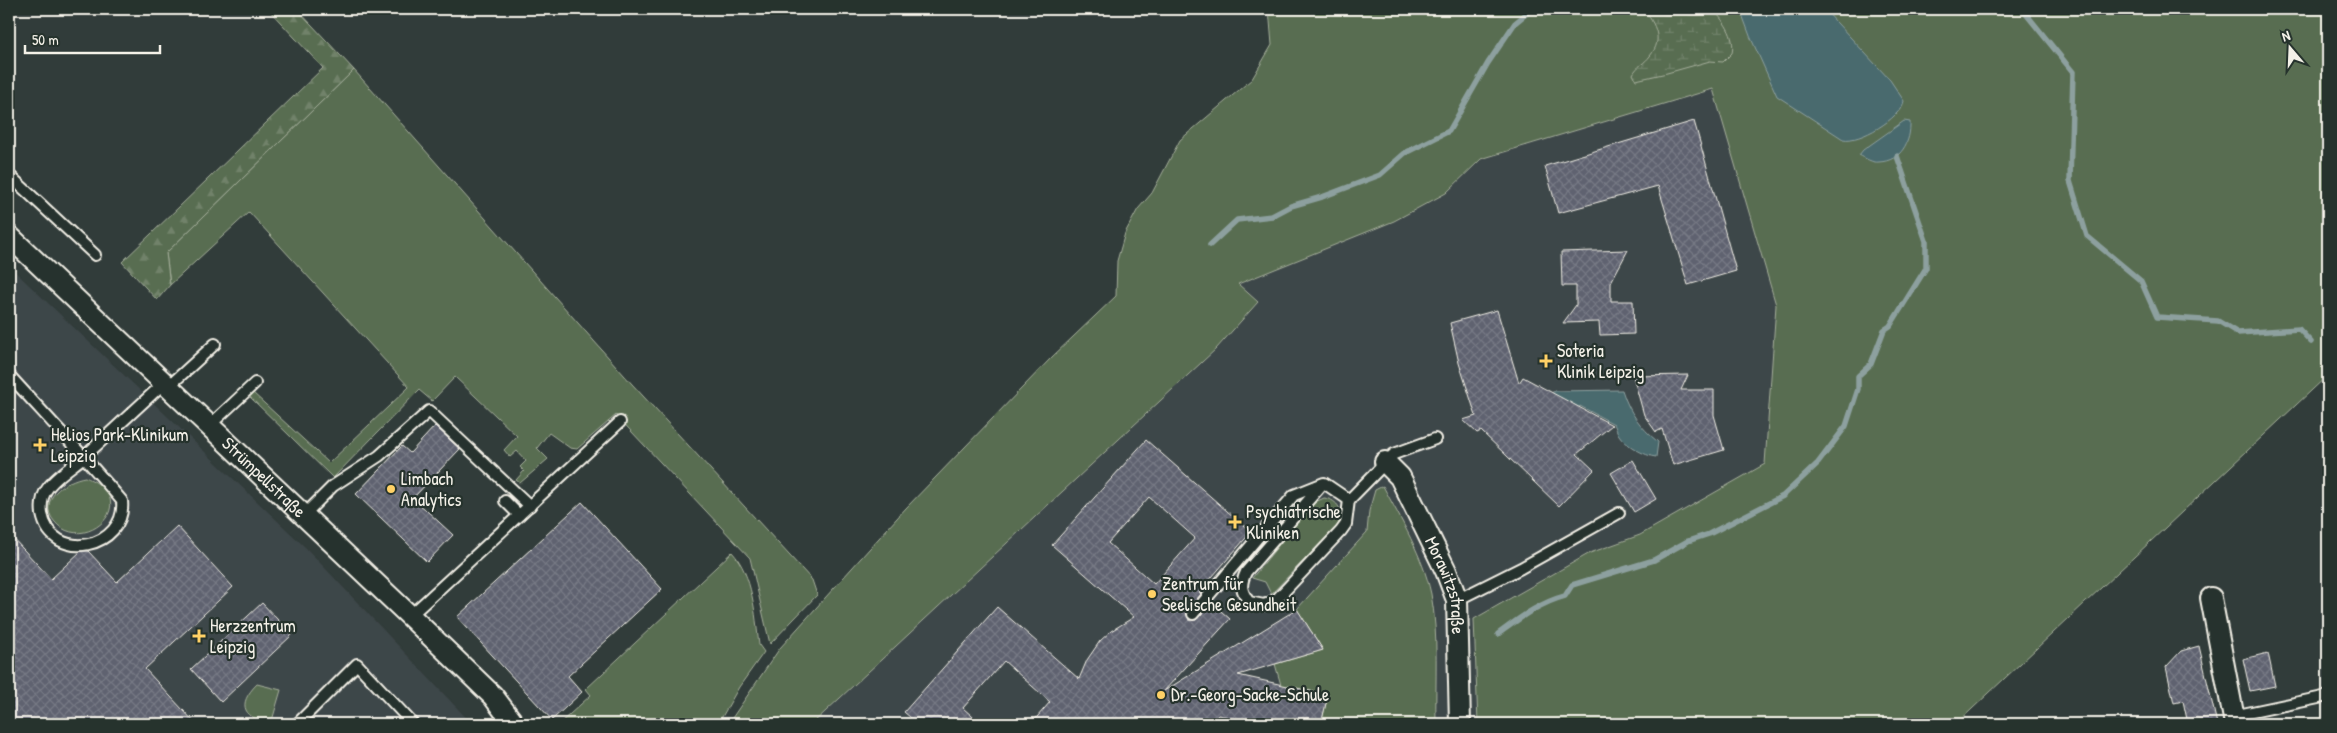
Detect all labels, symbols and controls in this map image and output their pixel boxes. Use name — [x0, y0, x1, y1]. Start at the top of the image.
scale bar — [25, 22, 160, 54]
north arrow — [2264, 22, 2314, 72]
text: N — [2279, 25, 2293, 45]
text: 50 m — [32, 29, 59, 50]
place label: Soteria Klinik Leipzig — [1557, 338, 1644, 384]
marker: Soteria Klinik Leipzig — [1539, 354, 1553, 368]
place label: Helios Park-Klinikum Leipzig — [51, 422, 188, 468]
street label: Strümpellstraße — [217, 431, 312, 523]
marker: Helios Park-Klinikum Leipzig — [33, 438, 47, 452]
place label: Limbach Analytics — [401, 466, 462, 512]
marker: Limbach Analytics — [385, 483, 397, 495]
place label: Psychiatrische Kliniken — [1246, 499, 1341, 545]
marker: Psychiatrische Kliniken — [1228, 515, 1242, 529]
street label: Morawitzstraße — [1419, 532, 1471, 634]
place label: Zentrum für Seelische Gesundheit — [1162, 571, 1297, 617]
marker: Zentrum für Seelische Gesundheit — [1146, 588, 1158, 600]
place label: Herzzentrum Leipzig — [210, 613, 296, 659]
marker: Herzzentrum Leipzig — [192, 629, 206, 643]
place label: Dr.-Georg-Sacke-Schule — [1171, 682, 1329, 707]
marker: Dr.-Georg-Sacke-Schule — [1155, 689, 1167, 701]

